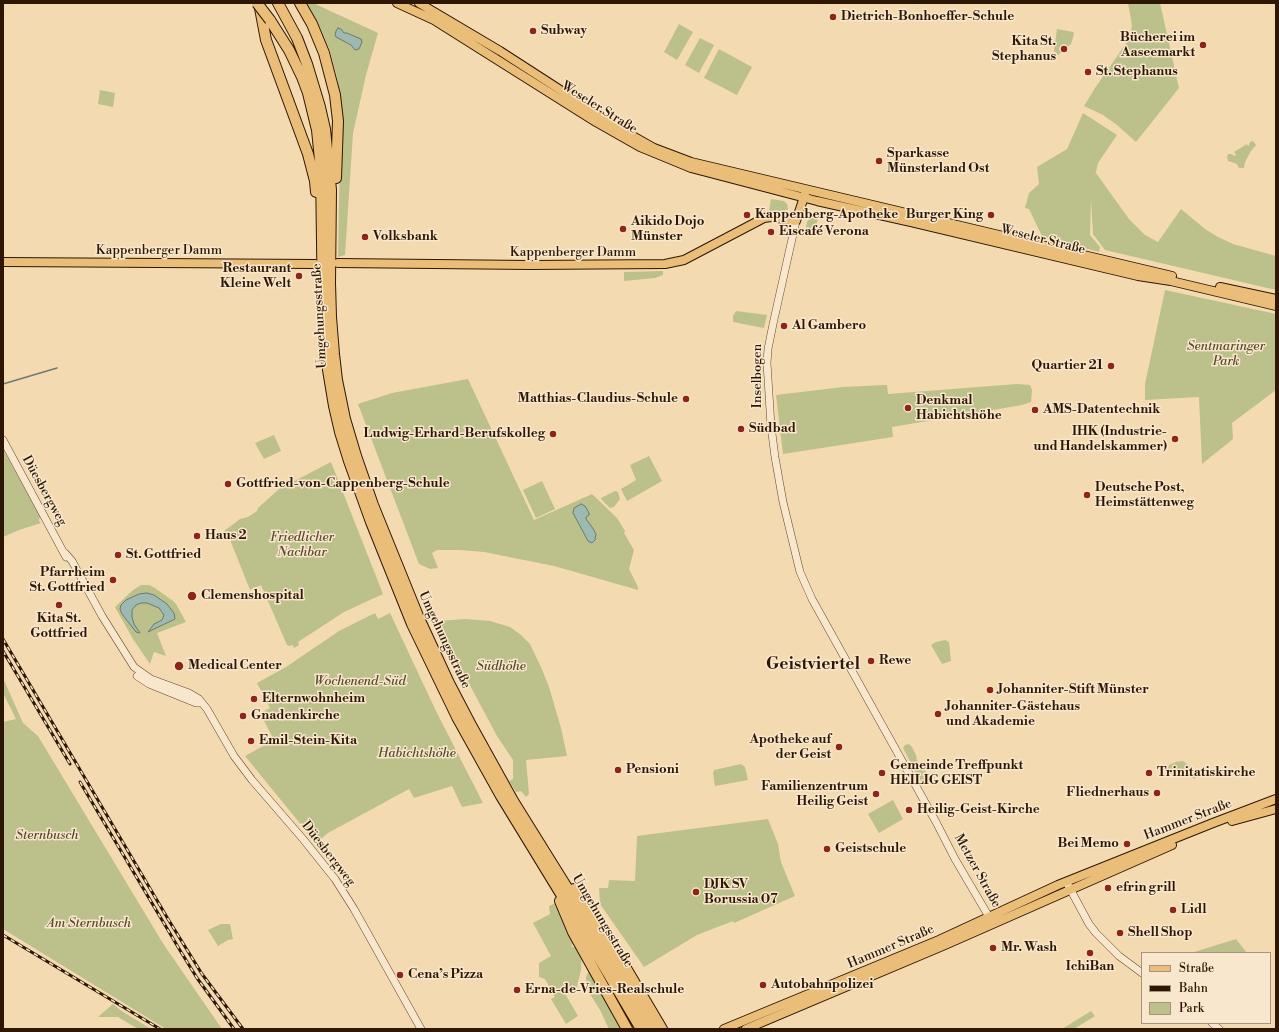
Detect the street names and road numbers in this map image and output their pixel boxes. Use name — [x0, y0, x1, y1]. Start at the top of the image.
street label: Weseler Straße — [558, 78, 640, 138]
street label: Weseler Straße — [999, 222, 1087, 258]
street label: Kappenberger Damm — [96, 243, 222, 259]
street label: Kappenberger Damm — [510, 245, 636, 261]
street label: Umgehungsstraße — [309, 263, 331, 369]
street label: Inselbogen — [750, 344, 766, 408]
street label: Düesbergweg — [18, 453, 70, 529]
street label: Umgehungsstraße — [415, 589, 473, 691]
street label: Hammer Straße — [1142, 796, 1234, 844]
street label: Düesbergweg — [298, 818, 358, 890]
street label: Metzer Straße — [950, 831, 1004, 911]
street label: Umgehungsstraße — [568, 872, 636, 970]
street label: Hammer Straße — [845, 922, 937, 972]

